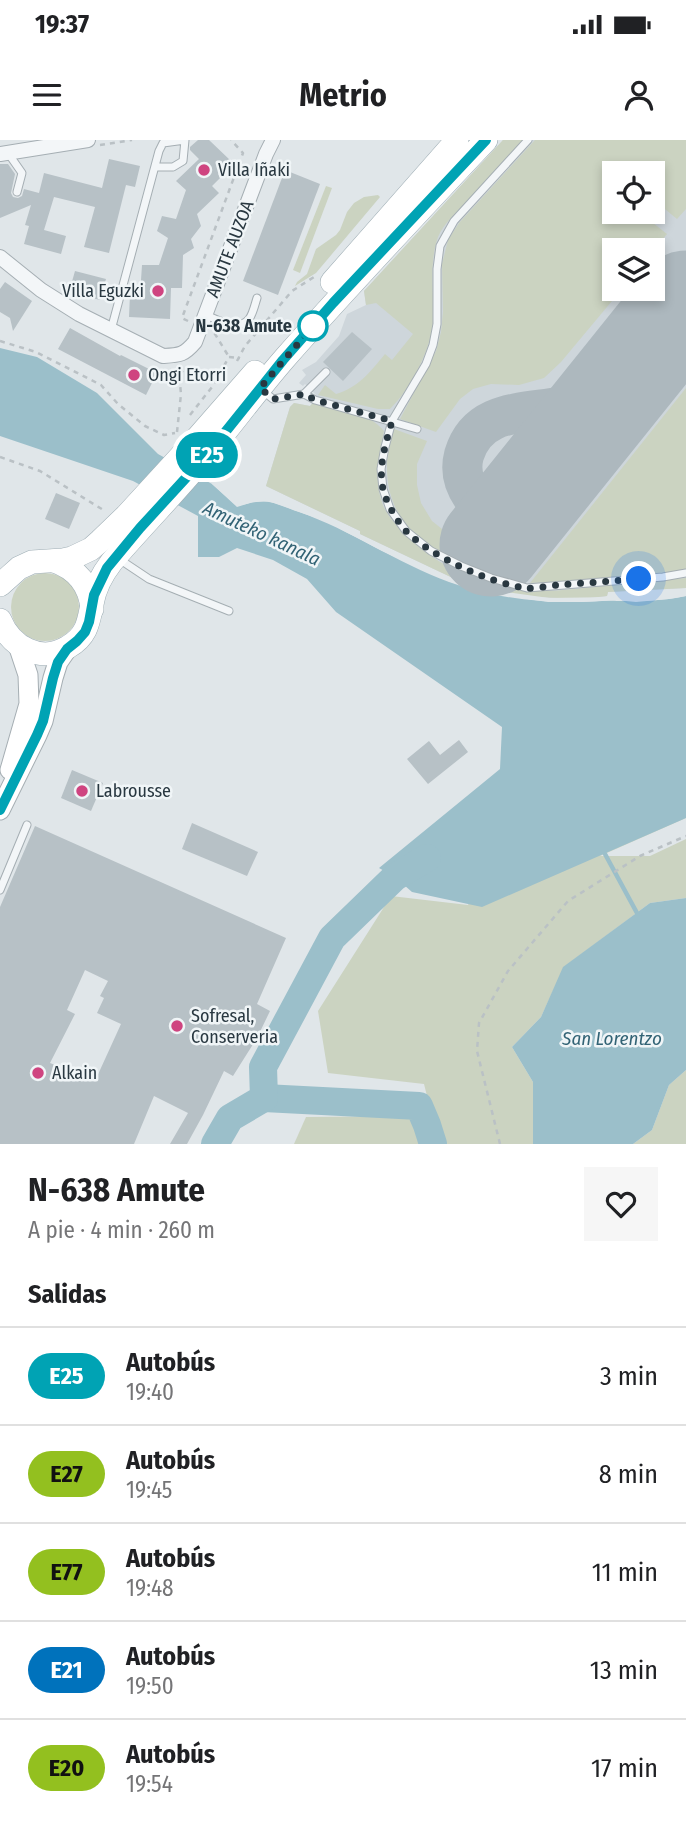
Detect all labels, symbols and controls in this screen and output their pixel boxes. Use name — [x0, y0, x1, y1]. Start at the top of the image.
text: 19:37 — [35, 9, 89, 40]
icon: menu — [28, 76, 66, 114]
text: Metrio — [299, 76, 387, 114]
icon: person — [620, 76, 658, 114]
place label: Villa Iñaki — [218, 159, 290, 181]
map controls — [602, 161, 665, 301]
button: locate — [602, 161, 665, 224]
marker: Villa Iñaki — [196, 162, 212, 178]
street label: AMUTE AUZOA — [201, 197, 259, 301]
button: layers — [602, 238, 665, 301]
place label: Villa Eguzki — [62, 280, 144, 302]
marker: Villa Eguzki — [150, 283, 166, 299]
marker: N-638 Amute — [298, 311, 328, 341]
place label: N-638 Amute — [195, 315, 292, 337]
place label: Ongi Etorri — [148, 364, 226, 386]
marker: Ongi Etorri — [126, 367, 142, 383]
line badge: E25 — [167, 432, 247, 478]
text: E25 — [190, 441, 224, 469]
water label: Amuteko kanala — [199, 496, 324, 571]
your location — [621, 561, 656, 596]
place label: Labrousse — [96, 780, 171, 802]
marker: Labrousse — [74, 783, 90, 799]
place label: Sofresal, Conserveria — [191, 1005, 278, 1048]
marker: Sofresal, Conserveria — [169, 1018, 185, 1034]
water label: San Lorentzo — [561, 1027, 662, 1050]
place label: Alkain — [52, 1062, 97, 1084]
marker: Alkain — [30, 1065, 46, 1081]
button: heart — [584, 1167, 658, 1241]
text: N-638 Amute — [28, 1170, 205, 1210]
text: A pie · 4 min · 260 m — [28, 1216, 215, 1244]
text: Salidas — [28, 1279, 106, 1310]
text: Autobús — [126, 1347, 215, 1378]
text: 3 min — [600, 1361, 658, 1392]
text: E25 — [49, 1362, 84, 1390]
text: 19:40 — [126, 1378, 174, 1406]
text: Autobús — [126, 1445, 215, 1476]
text: 8 min — [599, 1459, 658, 1490]
text: E27 — [50, 1460, 83, 1488]
text: 19:45 — [126, 1476, 172, 1504]
text: Autobús — [126, 1543, 215, 1574]
text: 11 min — [592, 1557, 658, 1588]
text: E77 — [51, 1558, 82, 1586]
text: 19:48 — [126, 1574, 174, 1602]
text: Autobús — [126, 1641, 215, 1672]
text: 13 min — [590, 1655, 658, 1686]
text: E21 — [50, 1656, 83, 1684]
text: 19:50 — [126, 1672, 174, 1700]
text: Autobús — [126, 1739, 215, 1770]
text: 17 min — [591, 1753, 658, 1784]
text: E20 — [49, 1754, 84, 1782]
text: 19:54 — [126, 1770, 173, 1798]

